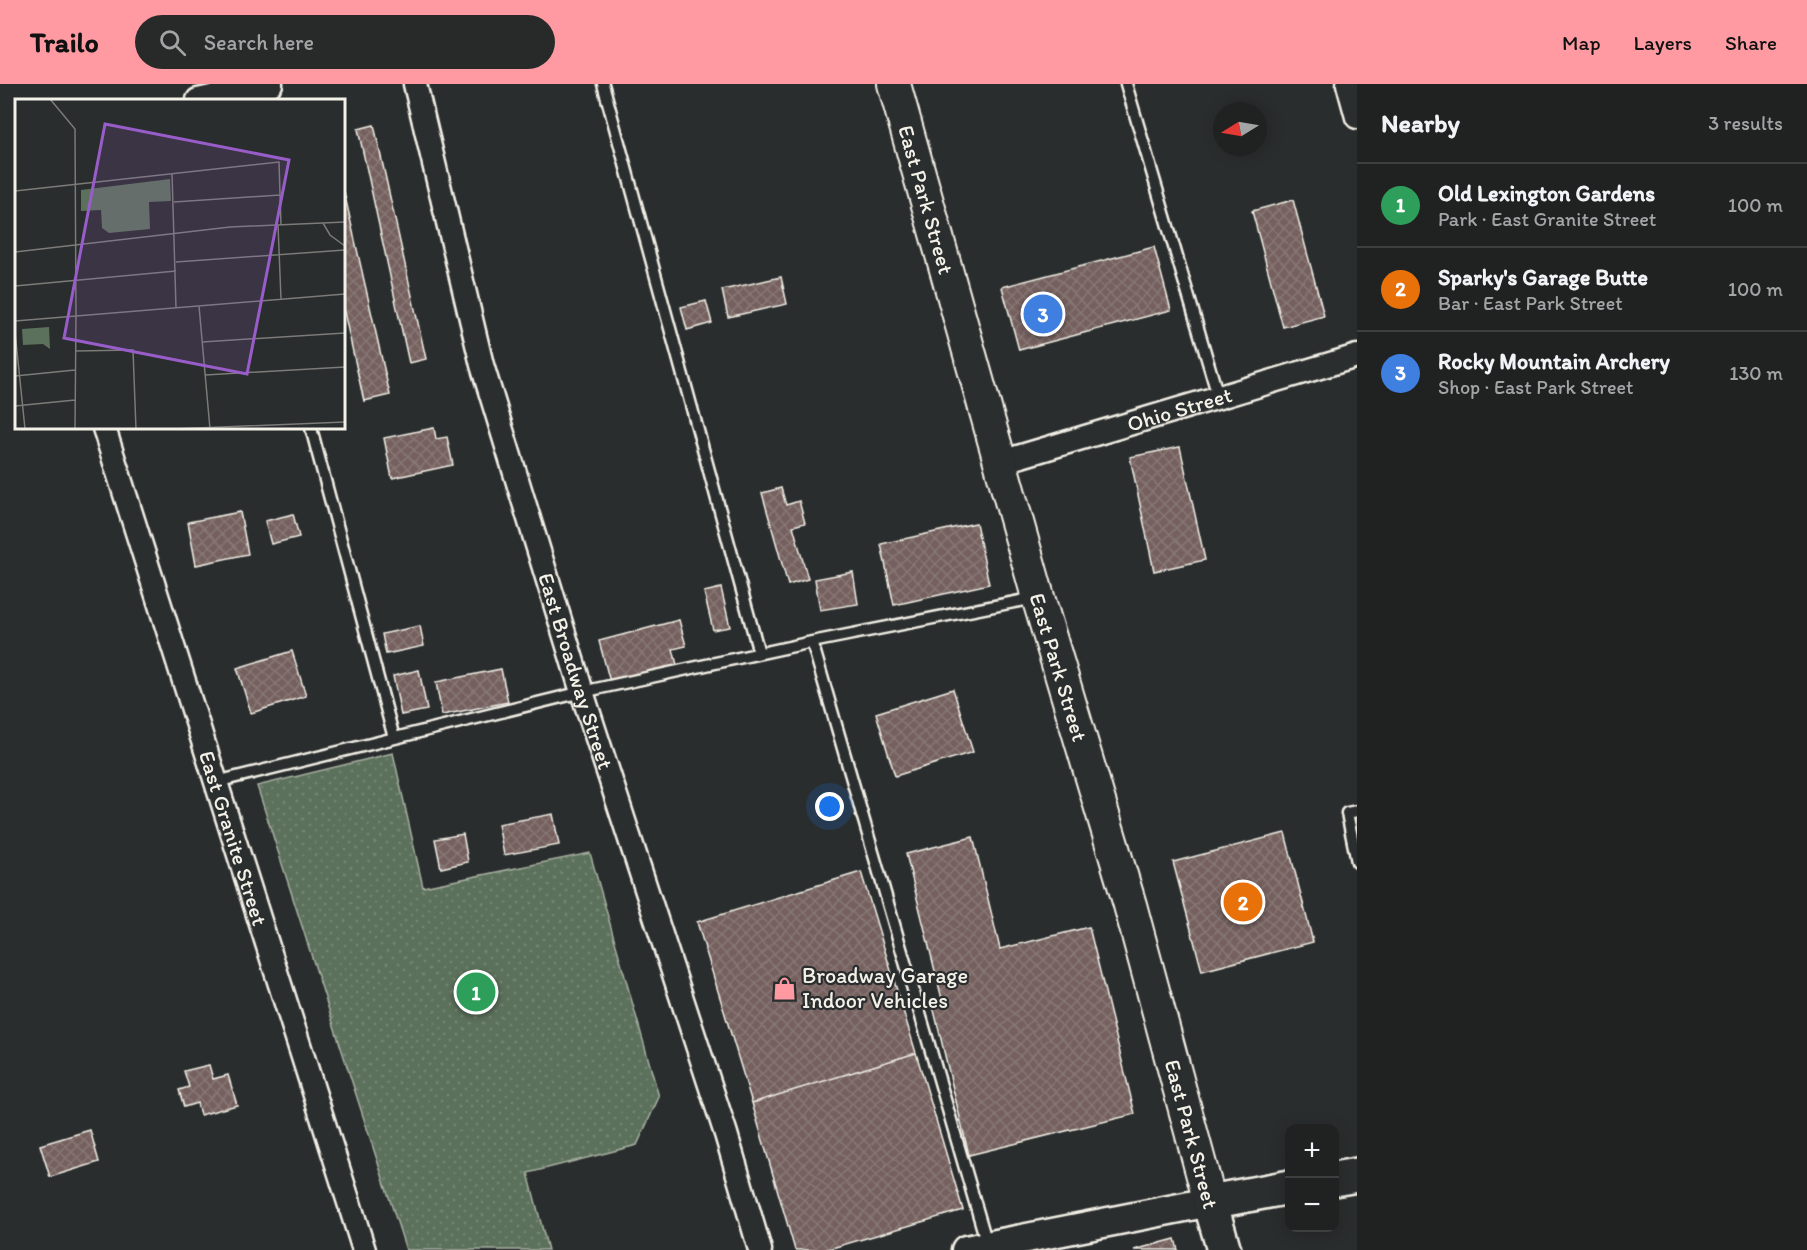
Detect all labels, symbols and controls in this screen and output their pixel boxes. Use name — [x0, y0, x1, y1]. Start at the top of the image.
search box — [135, 15, 555, 69]
text: Trailo — [30, 25, 99, 59]
icon: search — [156, 26, 189, 59]
text: Search here — [204, 29, 314, 56]
text: Map — [1562, 30, 1601, 55]
text: Layers — [1634, 30, 1692, 55]
text: Share — [1725, 30, 1777, 55]
inset map — [15, 99, 345, 429]
north arrow — [1213, 102, 1267, 156]
text: Nearby — [1381, 107, 1460, 139]
text: 3 results — [1708, 111, 1783, 135]
street label: East Park Street — [892, 122, 960, 277]
text: Old Lexington Gardens — [1438, 180, 1655, 207]
text: 1 — [1396, 193, 1405, 217]
text: 100 m — [1728, 193, 1783, 217]
text: Park · East Granite Street — [1438, 207, 1656, 231]
text: Sparky's Garage Butte — [1438, 264, 1648, 291]
text: 2 — [1395, 277, 1406, 301]
text: 100 m — [1728, 277, 1783, 301]
text: Bar · East Park Street — [1438, 291, 1623, 315]
pin: 3 — [1024, 292, 1062, 336]
text: Rocky Mountain Archery — [1438, 348, 1670, 375]
text: 3 — [1395, 361, 1406, 385]
text: 130 m — [1729, 361, 1783, 385]
text: Shop · East Park Street — [1438, 375, 1634, 399]
street label: Ohio Street — [1124, 381, 1235, 438]
street label: East Broadway Street — [532, 570, 619, 773]
street label: East Park Street — [1024, 590, 1093, 745]
street label: East Granite Street — [193, 747, 273, 929]
your location — [815, 792, 844, 821]
pin: 2 — [1224, 880, 1262, 924]
place label: Broadway Garage Indoor Vehicles — [802, 962, 968, 1014]
pin: 1 — [456, 970, 496, 1014]
shop icon: Broadway Garage Indoor Vehicles — [771, 975, 797, 1001]
street label: East Park Street — [1159, 1056, 1224, 1212]
map controls — [1285, 1124, 1339, 1232]
button: + — [1285, 1124, 1339, 1178]
button: − — [1285, 1178, 1339, 1232]

